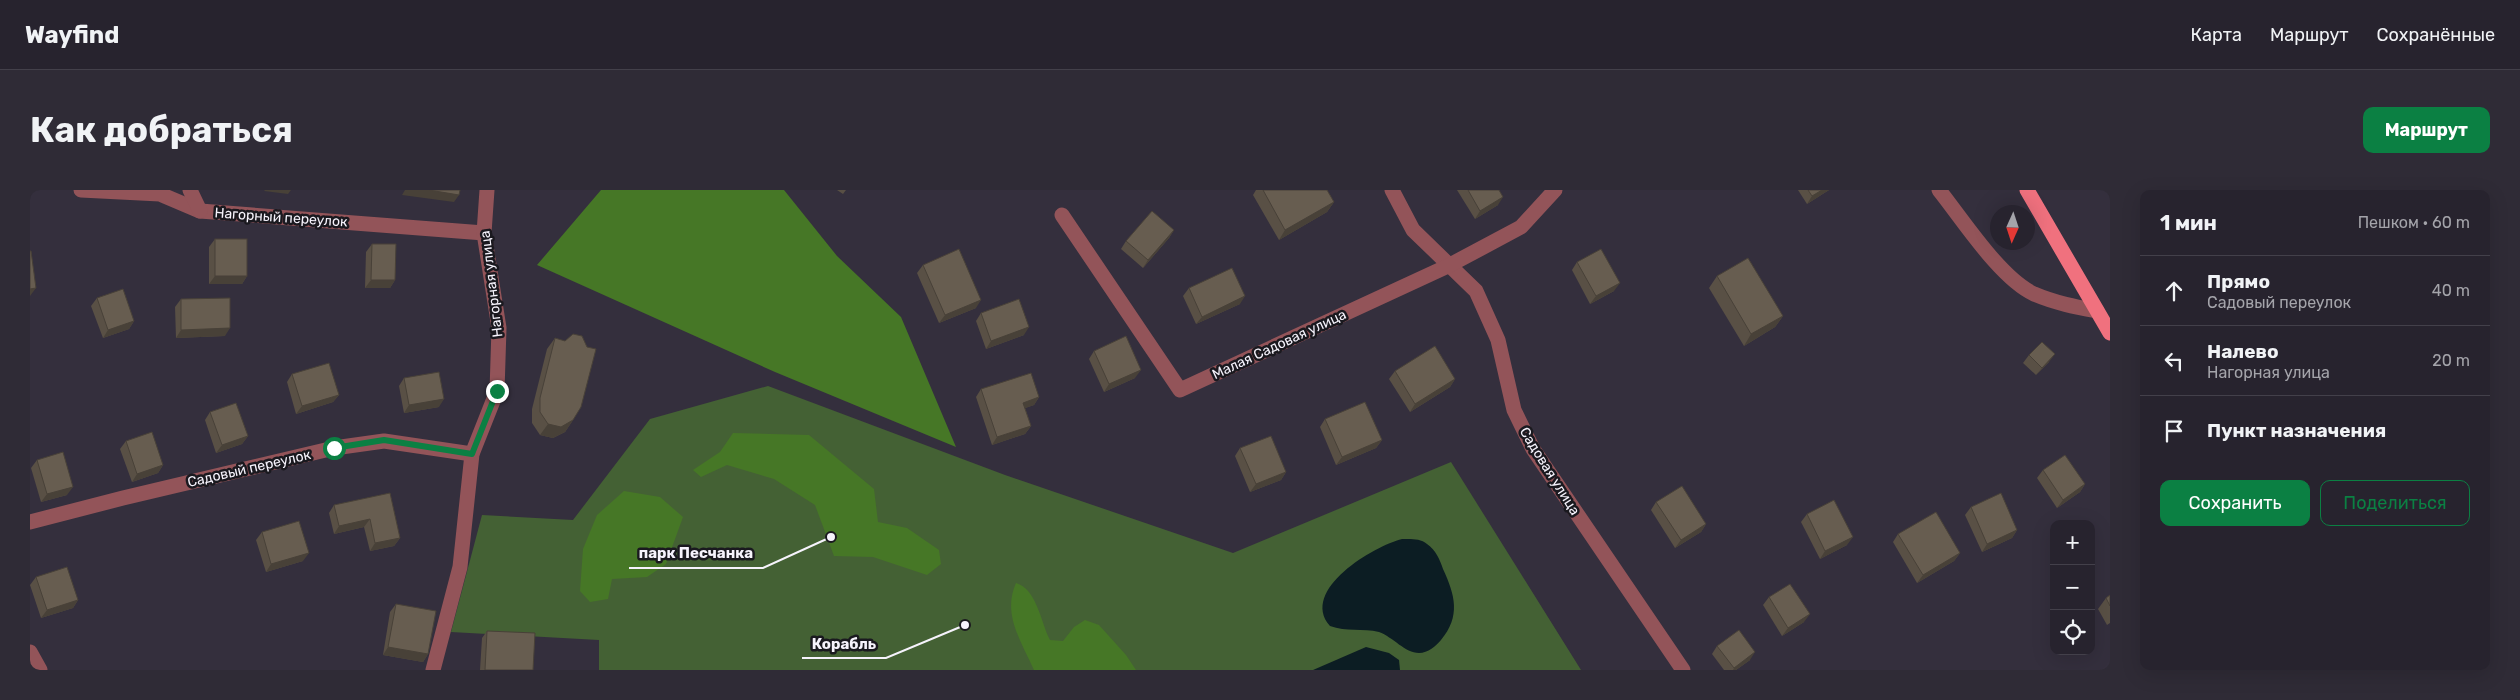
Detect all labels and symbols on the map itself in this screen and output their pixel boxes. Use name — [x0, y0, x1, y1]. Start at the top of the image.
street label: Нагорный переулок — [214, 204, 349, 231]
north arrow — [1990, 205, 2035, 250]
street label: Нагорная улица — [477, 230, 506, 338]
street label: Малая Садовая улица — [1209, 306, 1349, 383]
route end — [486, 380, 509, 403]
street label: Садовая улица — [1516, 424, 1583, 518]
route start — [323, 437, 346, 460]
street label: Садовый переулок — [186, 446, 313, 491]
callout: парк Песчанка — [629, 538, 763, 568]
text: парк Песчанка — [639, 544, 753, 562]
callout: Корабль — [802, 628, 886, 658]
text: Корабль — [812, 635, 877, 653]

